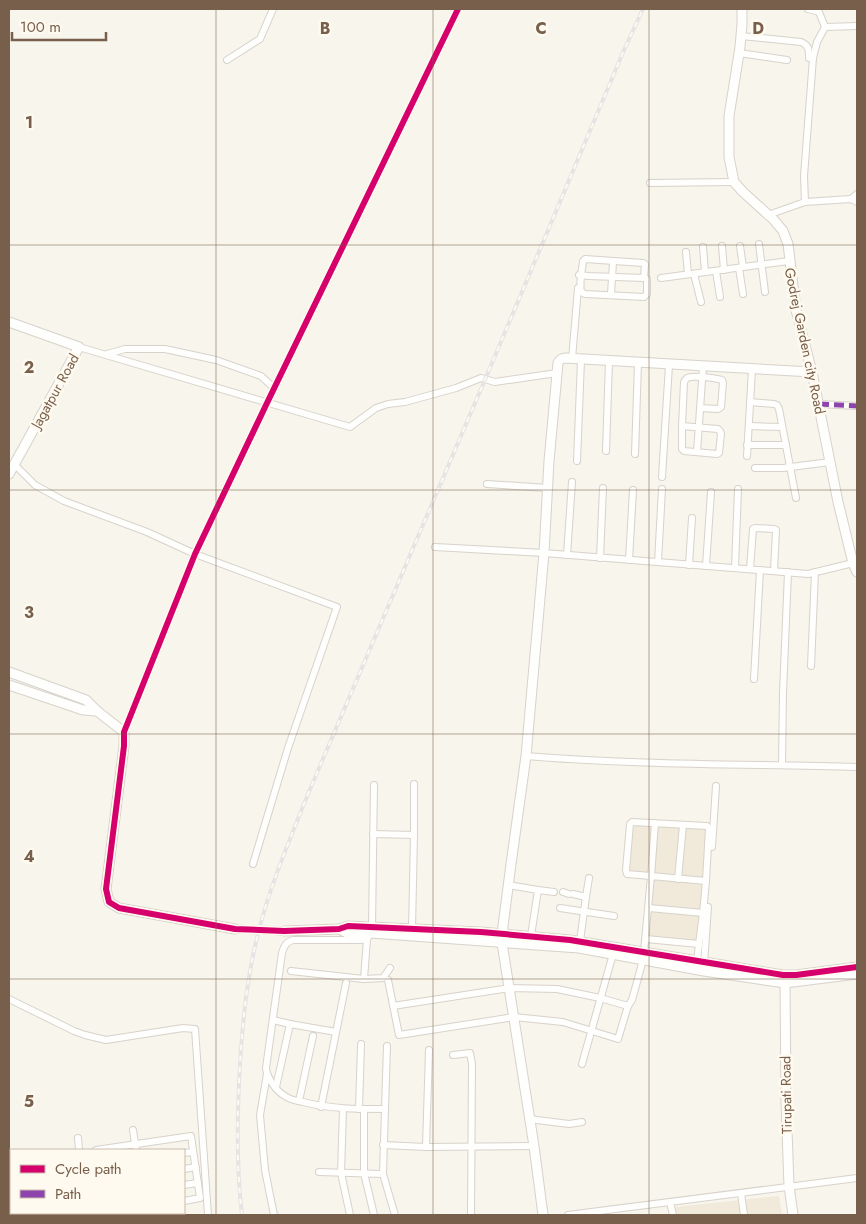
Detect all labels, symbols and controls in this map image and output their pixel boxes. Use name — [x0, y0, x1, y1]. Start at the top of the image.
scale bar — [12, 10, 106, 42]
text: 100 m — [20, 16, 61, 38]
text: B — [320, 17, 330, 40]
text: C — [535, 17, 547, 40]
text: D — [752, 17, 764, 40]
text: 1 — [25, 111, 33, 134]
street label: Godrej Garden city Road — [780, 266, 830, 416]
street label: Jagatpur Road — [25, 350, 84, 434]
text: 2 — [24, 356, 34, 379]
text: 3 — [24, 601, 34, 624]
text: 4 — [23, 845, 35, 868]
street label: Tirupati Road — [775, 1056, 797, 1134]
text: 5 — [24, 1090, 34, 1113]
legend — [10, 1149, 185, 1214]
text: Cycle path — [55, 1158, 122, 1180]
text: Path — [55, 1183, 81, 1205]

